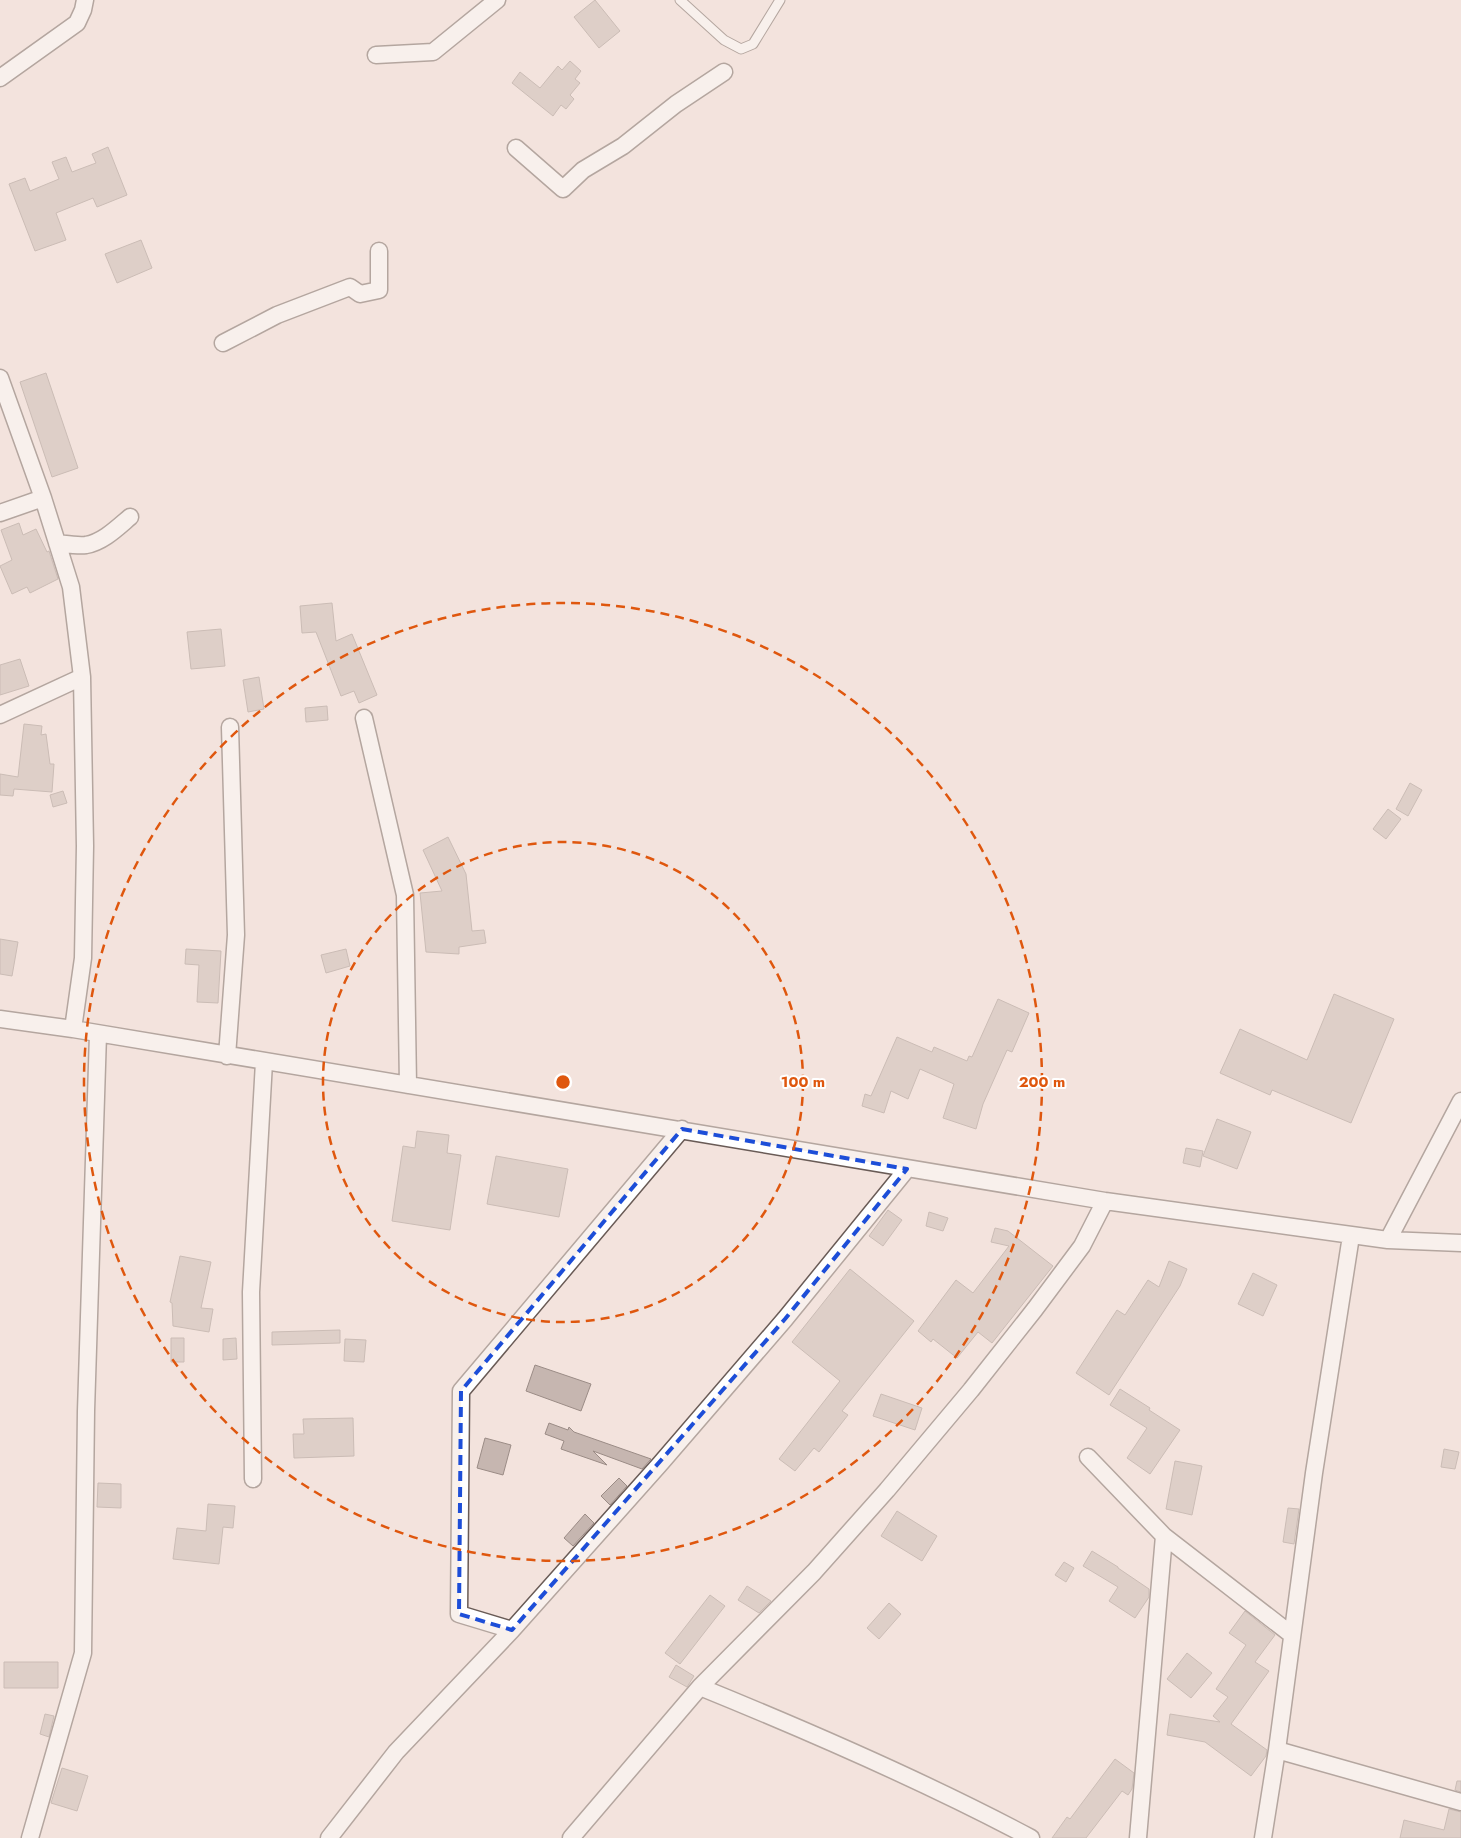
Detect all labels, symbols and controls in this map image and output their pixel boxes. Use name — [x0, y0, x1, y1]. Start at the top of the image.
text: 100 m — [781, 1071, 825, 1093]
text: 200 m — [1019, 1071, 1065, 1093]
centre of rings — [554, 1073, 572, 1091]

